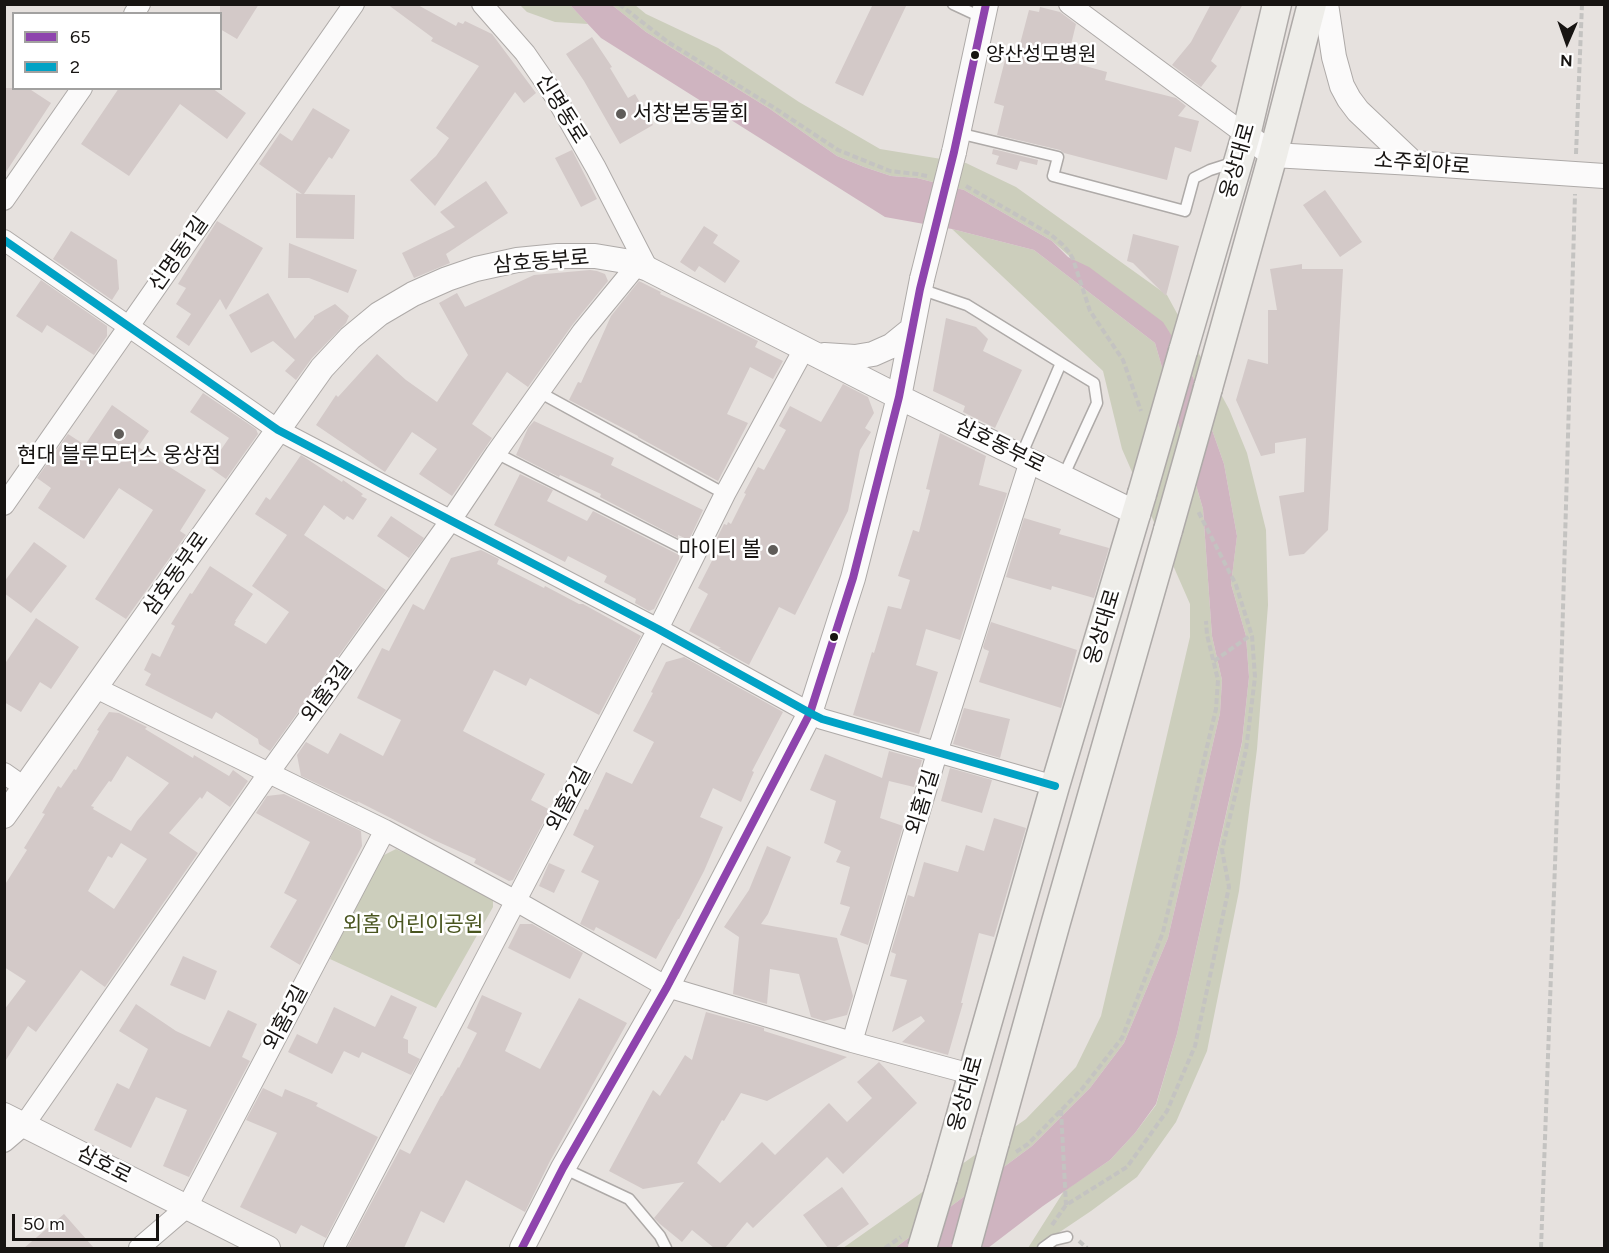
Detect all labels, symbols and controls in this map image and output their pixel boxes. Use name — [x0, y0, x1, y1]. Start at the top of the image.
legend — [12, 12, 222, 90]
north arrow — [1537, 12, 1597, 72]
text: 65 — [70, 26, 91, 48]
place label: 양산성모병원 — [986, 43, 1096, 67]
marker: 양산성모병원 — [969, 49, 981, 61]
text: N — [1560, 51, 1573, 70]
text: 2 — [70, 56, 80, 78]
street label: 신명동로 — [530, 70, 592, 148]
place label: 서창본동물회 — [633, 101, 749, 127]
marker: 서창본동물회 — [614, 107, 628, 121]
street label: 웅상대로 — [1215, 120, 1261, 202]
street label: 소주회야로 — [1373, 148, 1471, 180]
street label: 신명동1길 — [144, 212, 214, 296]
street label: 삼호동부로 — [492, 245, 590, 279]
street label: 삼호동부로 — [951, 414, 1049, 478]
marker: 현대 블루모터스 웅상점 — [112, 427, 126, 441]
place label: 현대 블루모터스 웅상점 — [17, 443, 221, 469]
street label: 삼호동부로 — [138, 527, 214, 621]
place label: 마이티 볼 — [679, 537, 761, 563]
marker: 마이티 볼 — [766, 543, 780, 557]
street label: 웅상대로 — [1080, 586, 1126, 668]
unlabelled marker — [828, 631, 840, 643]
street label: 외홈3길 — [296, 657, 358, 727]
street label: 외홈2길 — [542, 762, 596, 836]
street label: 외홈1길 — [901, 766, 945, 838]
park label: 외홈 어린이공원 — [343, 912, 483, 938]
street label: 외홈5길 — [258, 981, 314, 1055]
street label: 웅상대로 — [943, 1053, 989, 1135]
street label: 삼호로 — [72, 1141, 136, 1189]
scale bar — [15, 1202, 162, 1240]
text: 50 m — [23, 1213, 65, 1235]

